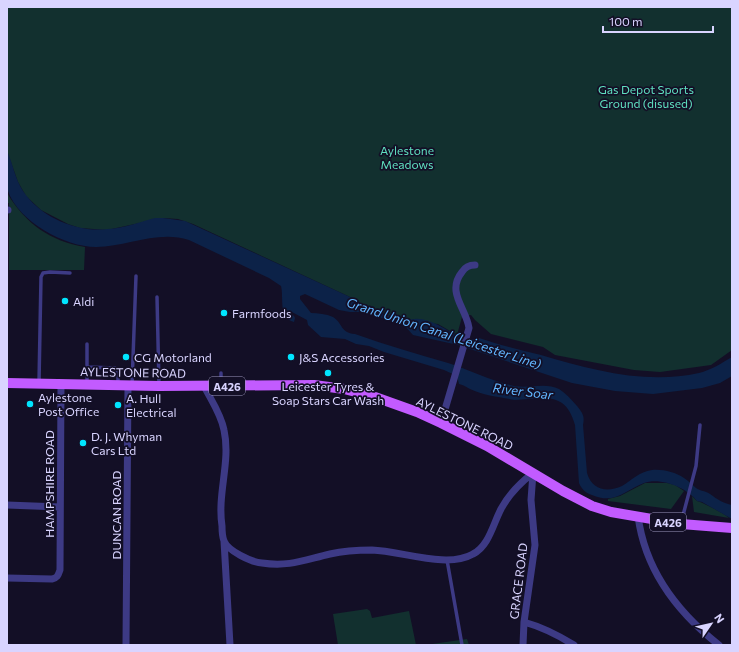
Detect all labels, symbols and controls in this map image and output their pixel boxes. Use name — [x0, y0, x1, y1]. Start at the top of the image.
scale bar — [603, 8, 713, 34]
text: 100 m — [609, 14, 643, 28]
park label: Gas Depot Sports Ground (disused) — [598, 82, 694, 110]
park label: Aylestone Meadows — [380, 143, 434, 171]
place label: Aldi — [73, 294, 94, 308]
water label: Grand Union Canal (Leicester Line) — [345, 294, 543, 372]
marker: Aldi — [60, 296, 70, 306]
place label: Farmfoods — [232, 306, 291, 320]
marker: Farmfoods — [219, 308, 229, 318]
place label: CG Motorland — [134, 350, 212, 364]
place label: J&S Accessories — [299, 350, 385, 365]
marker: CG Motorland — [121, 352, 131, 362]
marker: J&S Accessories — [286, 352, 296, 362]
street label: AYLESTONE ROAD — [80, 364, 186, 380]
marker: Leicester Tyres & Soap Stars Car Wash — [323, 368, 333, 378]
road number: A426 — [209, 377, 245, 395]
place label: Leicester Tyres & Soap Stars Car Wash — [272, 379, 384, 407]
water label: River Soar — [492, 379, 555, 403]
place label: Aylestone Post Office — [38, 390, 99, 418]
place label: A. Hull Electrical — [126, 391, 177, 419]
street label: AYLESTONE ROAD — [414, 393, 516, 453]
marker: Aylestone Post Office — [25, 399, 35, 409]
marker: A. Hull Electrical — [113, 400, 123, 410]
place label: D. J. Whyman Cars Ltd — [91, 429, 162, 457]
street label: HAMPSHIRE ROAD — [42, 430, 56, 538]
marker: D. J. Whyman Cars Ltd — [78, 438, 88, 448]
street label: DUNCAN ROAD — [109, 470, 123, 559]
road number: A426 — [650, 513, 686, 531]
street label: GRACE ROAD — [506, 542, 530, 620]
north arrow — [691, 604, 731, 644]
text: N — [712, 611, 727, 625]

